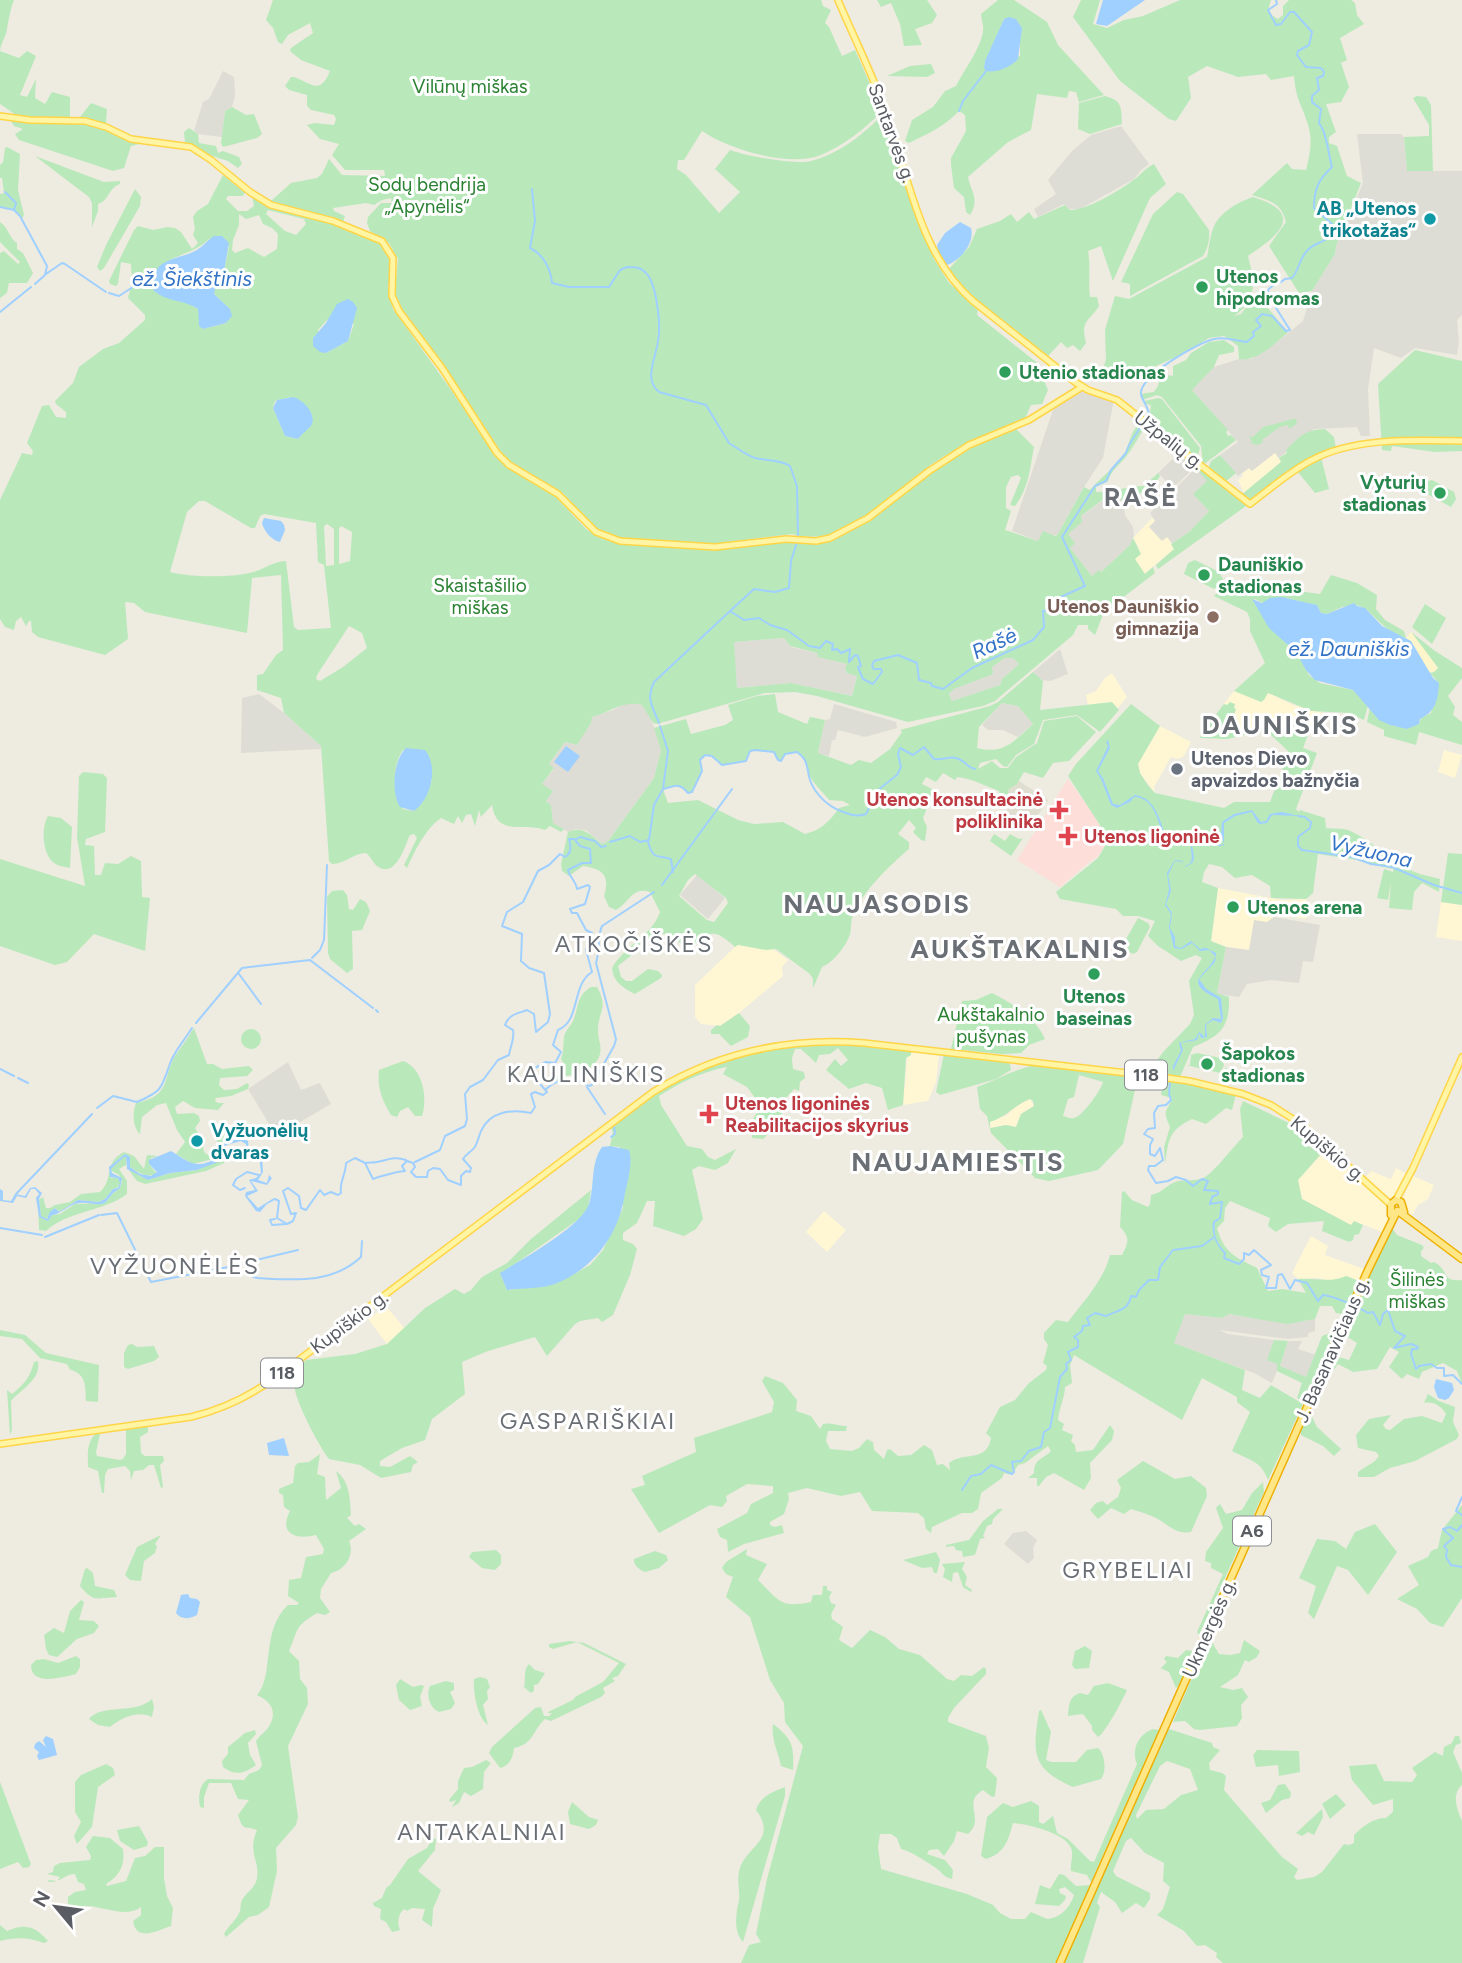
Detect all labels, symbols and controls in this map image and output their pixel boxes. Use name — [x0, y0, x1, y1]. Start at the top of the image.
park label: Vilūnų miškas — [412, 75, 528, 98]
street label: Santarvės g. — [863, 80, 921, 186]
park label: Sodų bendrija „Apynėlis“ — [368, 173, 486, 218]
place label: AB „Utenos trikotažas“ — [1316, 197, 1416, 242]
marker: AB „Utenos trikotažas“ — [1422, 211, 1438, 227]
place label: Utenos hipodromas — [1216, 265, 1320, 310]
water label: ež. Šiekštinis — [132, 266, 252, 291]
marker: Utenos hipodromas — [1194, 279, 1210, 295]
place label: Utenio stadionas — [1019, 361, 1165, 384]
marker: Utenio stadionas — [997, 364, 1013, 380]
street label: Užpalių g. — [1129, 405, 1209, 475]
place label: Vyturių stadionas — [1342, 471, 1426, 516]
district label: RAŠĖ — [1104, 481, 1178, 513]
marker: Vyturių stadionas — [1432, 485, 1448, 501]
place label: Dauniškio stadionas — [1218, 553, 1303, 598]
marker: Dauniškio stadionas — [1196, 567, 1212, 583]
park label: Skaistašilio miškas — [433, 574, 527, 619]
place label: Utenos Dauniškio gimnazija — [1047, 595, 1199, 640]
marker: Utenos Dauniškio gimnazija — [1205, 609, 1221, 625]
water label: Rašė — [967, 622, 1021, 664]
water label: ež. Dauniškis — [1288, 636, 1410, 661]
district label: DAUNIŠKIS — [1201, 709, 1359, 741]
place label: Utenos Dievo apvaizdos bažnyčia — [1191, 747, 1359, 792]
marker: Utenos Dievo apvaizdos bažnyčia — [1169, 761, 1185, 777]
place label: Utenos konsultacinė poliklinika — [866, 788, 1043, 833]
marker: Utenos konsultacinė poliklinika — [1049, 800, 1069, 820]
place label: Utenos ligoninė — [1084, 825, 1220, 848]
marker: Utenos ligoninė — [1058, 826, 1078, 846]
water label: Vyžuona — [1327, 829, 1415, 873]
district label: NAUJASODIS — [783, 888, 971, 920]
place label: Utenos arena — [1247, 896, 1362, 919]
marker: Utenos arena — [1225, 899, 1241, 915]
district label: ATKOČIŠKĖS — [555, 930, 713, 958]
district label: AUKŠTAKALNIS — [910, 933, 1130, 965]
marker: Utenos baseinas — [1086, 966, 1102, 982]
place label: Utenos baseinas — [1056, 985, 1132, 1030]
park label: Aukštakalnio pušynas — [937, 1003, 1045, 1048]
place label: Šapokos stadionas — [1221, 1042, 1305, 1087]
marker: Šapokos stadionas — [1199, 1056, 1215, 1072]
district label: KAULINIŠKIS — [507, 1060, 665, 1088]
road number: 118 — [1125, 1060, 1167, 1090]
place label: Utenos ligoninės Reabilitacijos skyrius — [725, 1092, 909, 1137]
marker: Utenos ligoninės Reabilitacijos skyrius — [699, 1104, 719, 1124]
street label: Kupiškio g. — [1286, 1111, 1370, 1187]
place label: Vyžuonėlių dvaras — [211, 1119, 309, 1164]
marker: Vyžuonėlių dvaras — [189, 1133, 205, 1149]
district label: NAUJAMIESTIS — [851, 1146, 1065, 1178]
district label: VYŽUONĖLĖS — [90, 1252, 260, 1280]
park label: Šilinės miškas — [1388, 1268, 1446, 1313]
street label: J. Basanavičiaus g. — [1290, 1274, 1374, 1426]
street label: Kupiškio g. — [306, 1285, 392, 1359]
road number: 118 — [261, 1358, 303, 1388]
district label: GASPARIŠKIAI — [500, 1407, 676, 1435]
road number: A6 — [1233, 1516, 1271, 1546]
district label: GRYBELIAI — [1062, 1556, 1194, 1584]
street label: Ukmergės g. — [1177, 1575, 1241, 1681]
district label: ANTAKALNIAI — [397, 1818, 567, 1846]
north arrow — [21, 1872, 91, 1942]
text: N — [28, 1887, 55, 1911]

